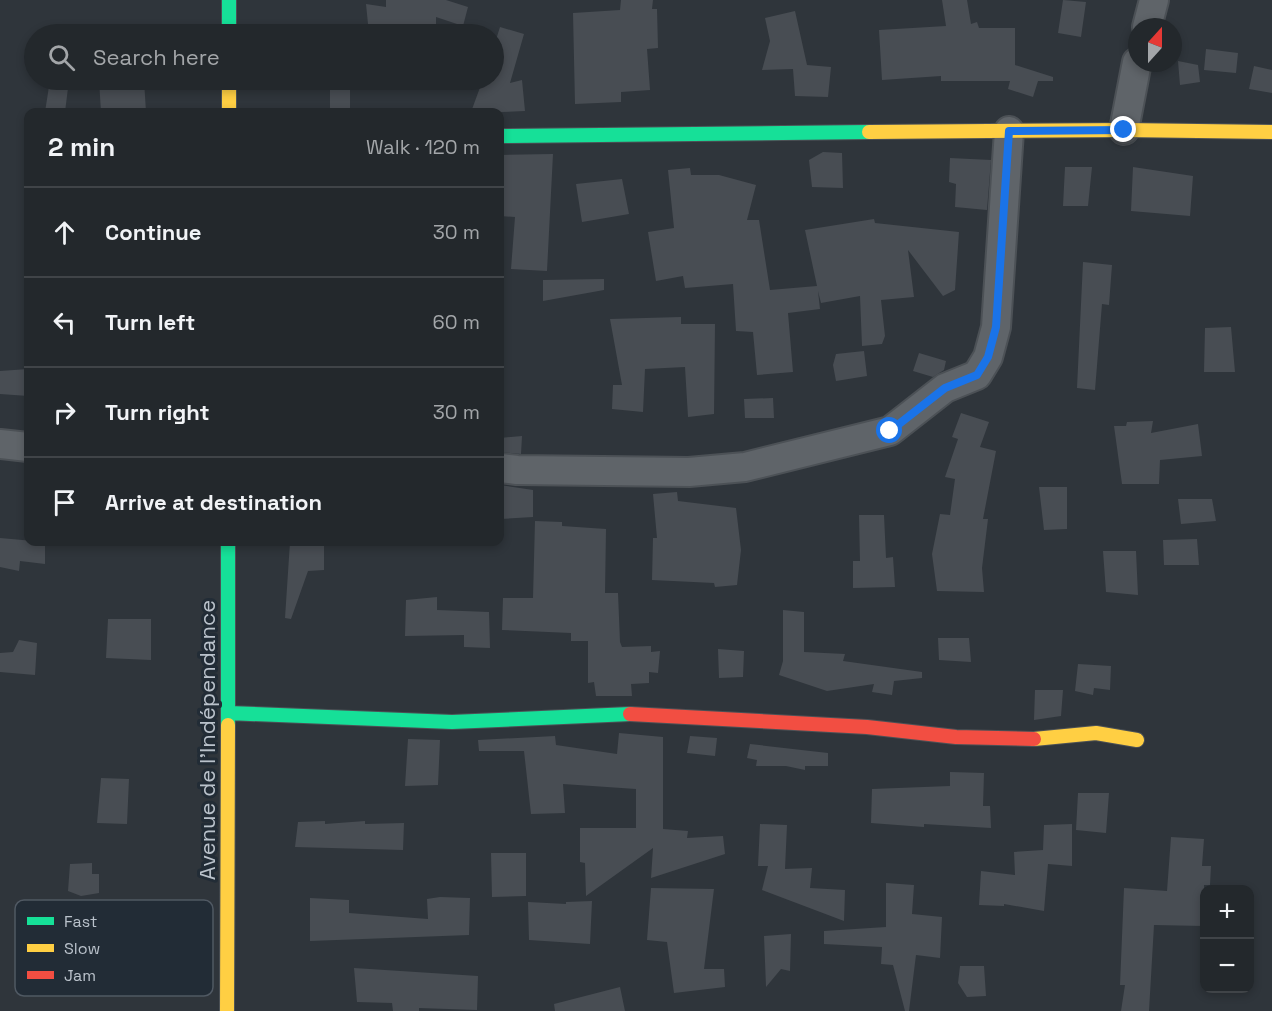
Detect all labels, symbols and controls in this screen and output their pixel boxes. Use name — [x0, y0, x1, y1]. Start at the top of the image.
north arrow — [1128, 18, 1182, 72]
search box — [24, 24, 504, 90]
icon: search — [45, 41, 78, 74]
text: Search here — [93, 43, 220, 71]
route end — [1110, 116, 1136, 142]
text: 2 min — [48, 130, 115, 164]
text: Walk · 120 m — [366, 134, 480, 160]
icon: ahead — [48, 216, 81, 249]
text: Continue — [105, 218, 201, 246]
text: 30 m — [433, 219, 480, 245]
icon: left — [48, 306, 81, 339]
text: Turn left — [105, 308, 195, 336]
text: 60 m — [433, 309, 480, 335]
icon: right — [48, 396, 81, 429]
text: Turn right — [105, 398, 210, 426]
text: 30 m — [433, 399, 480, 425]
route start — [876, 417, 902, 443]
icon: arrive — [48, 486, 81, 519]
text: Arrive at destination — [105, 488, 322, 516]
street label: Avenue de l'Indépendance — [193, 600, 221, 880]
map controls — [1200, 885, 1254, 993]
button: + — [1200, 885, 1254, 939]
legend — [15, 900, 213, 996]
text: Fast — [64, 911, 97, 932]
text: Slow — [64, 938, 100, 959]
button: − — [1200, 939, 1254, 993]
text: Jam — [64, 965, 96, 986]

